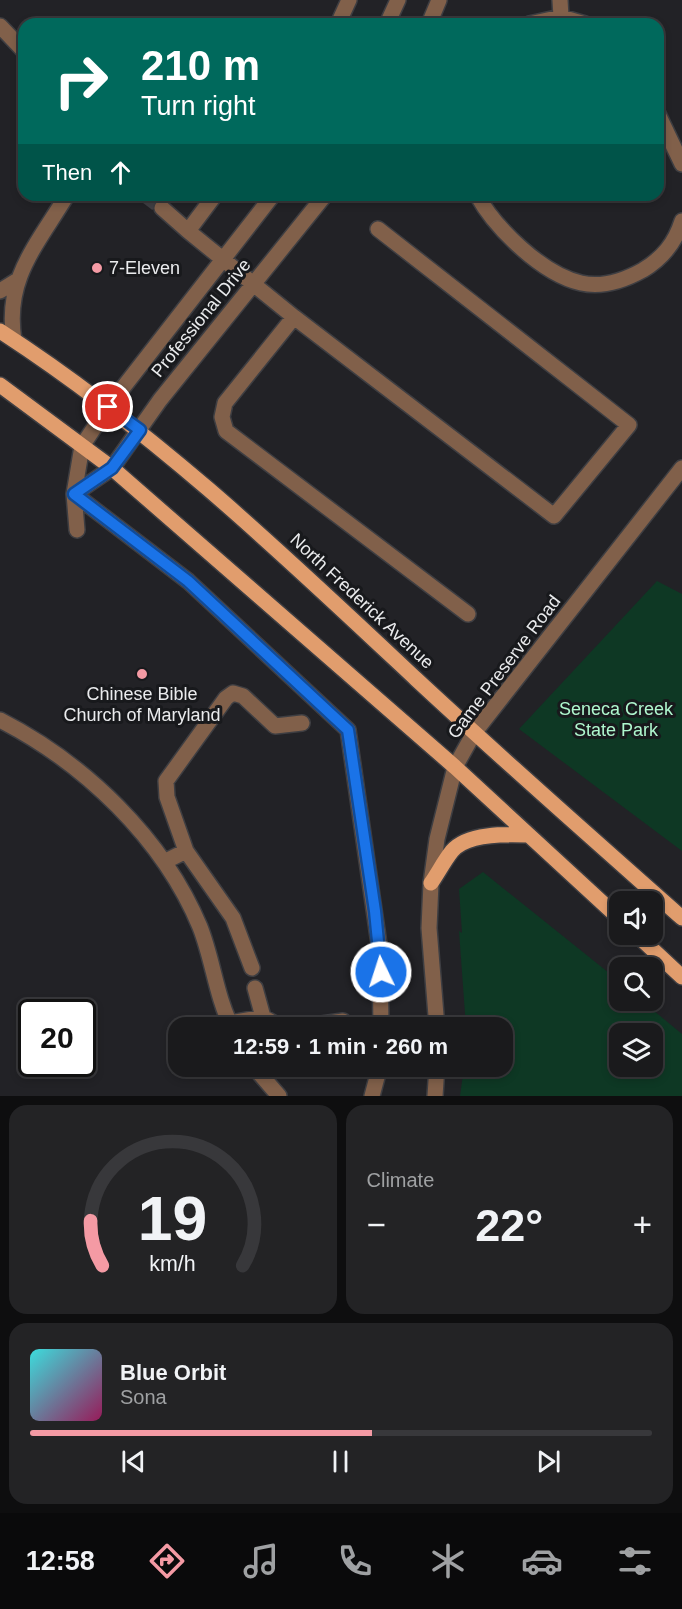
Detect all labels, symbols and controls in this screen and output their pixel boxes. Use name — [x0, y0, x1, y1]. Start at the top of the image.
icon: right — [42, 42, 120, 120]
text: 210 m — [141, 42, 260, 89]
text: Turn right — [141, 91, 256, 121]
icon: ahead — [104, 156, 137, 189]
text: Then — [42, 160, 92, 185]
street label: Professional Drive — [147, 255, 255, 381]
place label: 7-Eleven — [109, 258, 180, 278]
marker: 7-Eleven — [90, 261, 104, 275]
pin — [82, 381, 133, 432]
icon: arrive — [91, 390, 124, 423]
street label: North Frederick Avenue — [286, 529, 438, 673]
street label: Game Preserve Road — [444, 591, 564, 743]
marker: Chinese Bible Church of Maryland — [135, 667, 149, 681]
place label: Chinese Bible Church of Maryland — [63, 684, 221, 725]
park label: Seneca Creek State Park — [559, 699, 674, 740]
map controls — [609, 891, 663, 1077]
button: sound — [609, 891, 663, 945]
position arrow — [349, 940, 413, 1004]
button: search — [609, 957, 663, 1011]
speed limit sign: 20 — [18, 999, 96, 1077]
button: layers — [609, 1023, 663, 1077]
text: 12:59 · 1 min · 260 m — [233, 1034, 448, 1059]
text: Climate — [367, 1169, 434, 1191]
text: 19 — [138, 1184, 207, 1253]
text: 22° — [475, 1200, 543, 1251]
text: − — [367, 1206, 386, 1243]
text: + — [633, 1206, 652, 1243]
text: km/h — [150, 1253, 196, 1277]
text: Blue Orbit — [120, 1360, 226, 1385]
text: Sona — [120, 1386, 167, 1408]
icon: previous — [117, 1445, 150, 1478]
icon: pause — [324, 1445, 357, 1478]
icon: next — [532, 1445, 565, 1478]
icon: directions — [146, 1540, 188, 1582]
icon: music — [240, 1540, 282, 1582]
icon: phone — [334, 1540, 376, 1582]
icon: climate — [427, 1540, 469, 1582]
icon: car — [521, 1540, 563, 1582]
icon: filters — [614, 1540, 656, 1582]
text: 12:58 — [26, 1546, 95, 1576]

